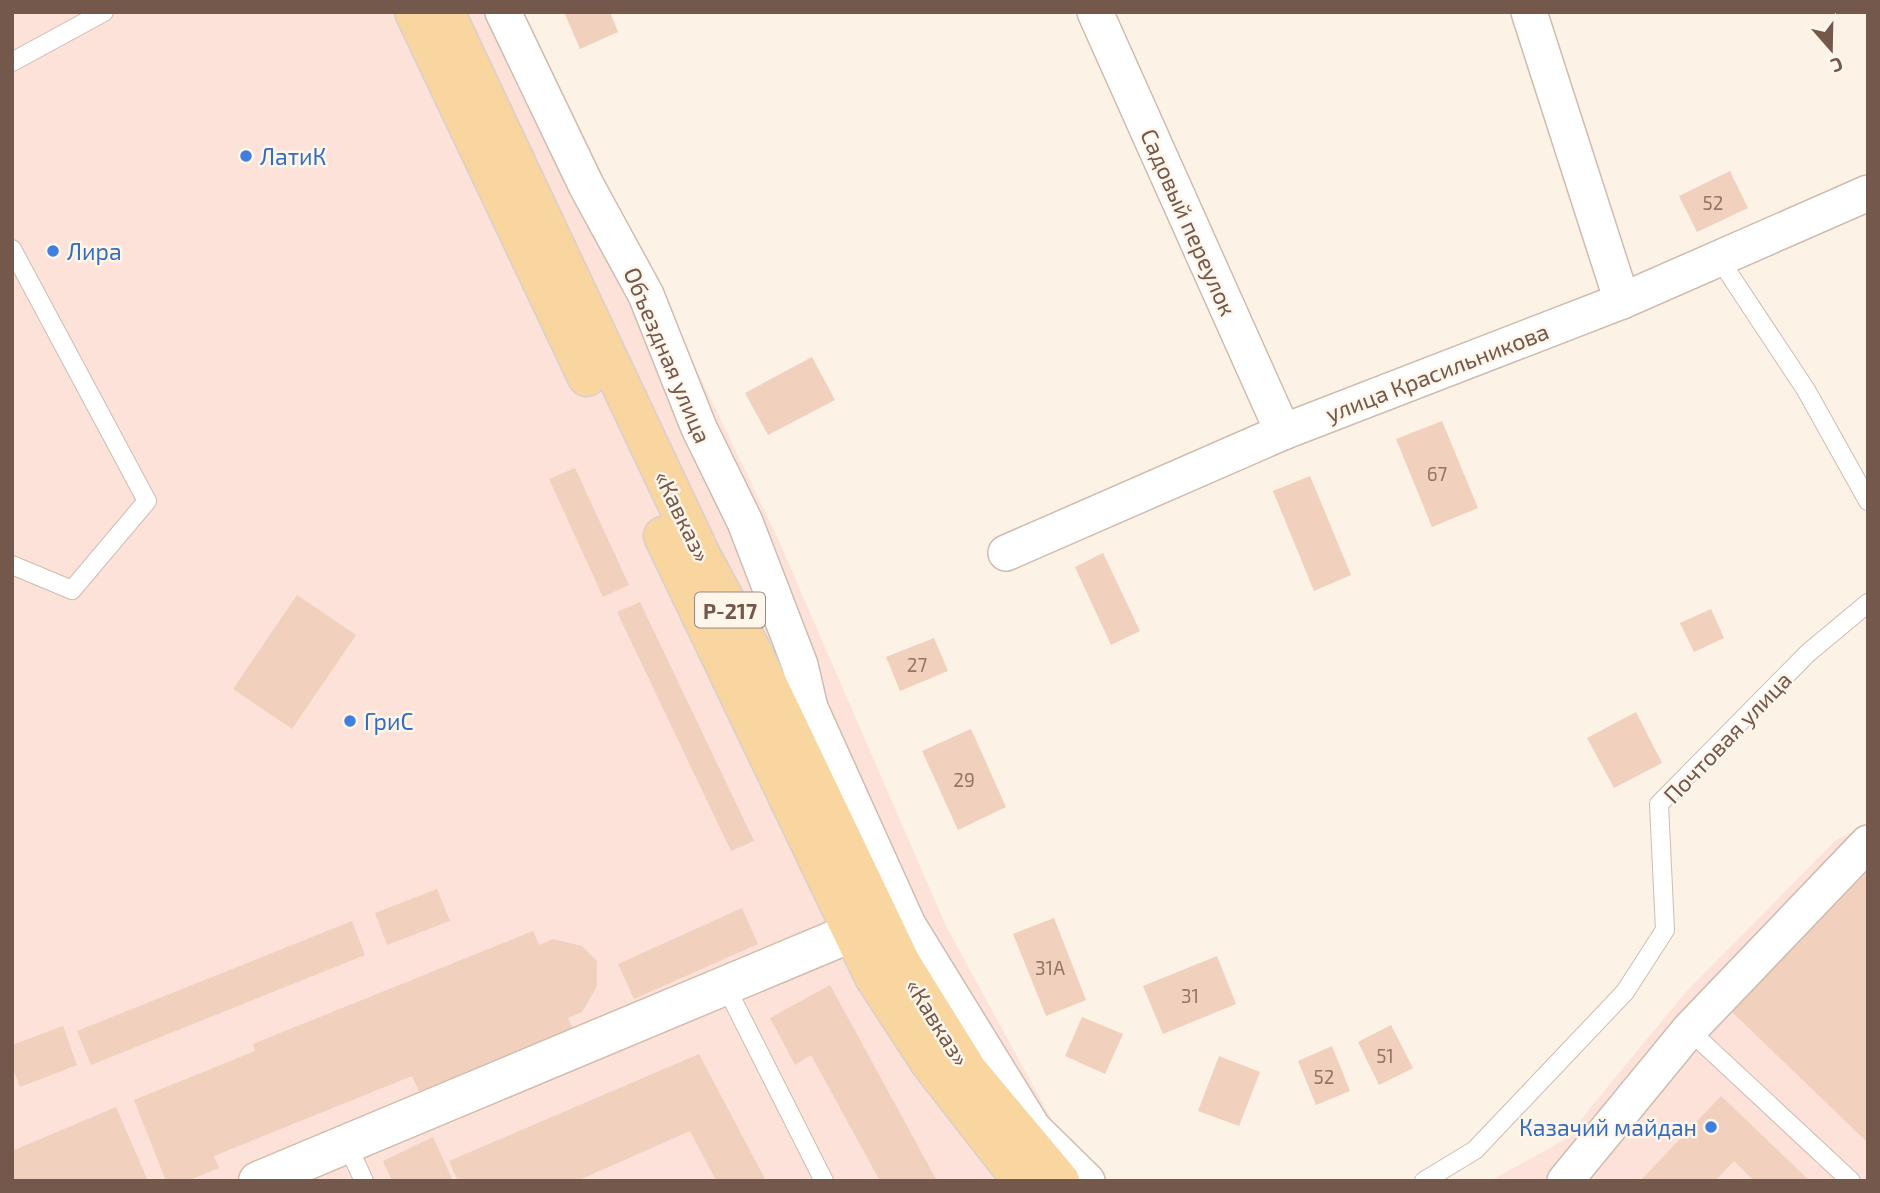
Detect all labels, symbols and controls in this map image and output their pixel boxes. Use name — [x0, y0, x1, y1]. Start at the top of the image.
north arrow — [1796, 14, 1866, 84]
text: С — [1828, 53, 1846, 78]
street label: Садовый переулок — [1134, 124, 1243, 320]
place label: ЛатиК — [260, 142, 326, 170]
marker: ЛатиК — [238, 148, 254, 164]
house number: 52 — [1703, 191, 1723, 214]
place label: Лира — [67, 237, 122, 265]
marker: Лира — [45, 243, 61, 259]
street label: Объездная улица — [617, 263, 718, 448]
street label: улица Красильникова — [1322, 317, 1553, 428]
house number: 67 — [1427, 462, 1448, 485]
street label: «Кавказ» — [649, 466, 717, 566]
road number: Р-217 — [695, 592, 765, 628]
house number: 27 — [907, 653, 927, 676]
street label: Почтовая улица — [1657, 665, 1798, 809]
place label: ГриС — [364, 707, 414, 735]
marker: ГриС — [342, 713, 358, 729]
house number: 29 — [953, 768, 975, 791]
house number: 31А — [1035, 956, 1065, 979]
street label: «Кавказ» — [900, 973, 976, 1071]
house number: 31 — [1181, 984, 1199, 1007]
house number: 51 — [1376, 1044, 1394, 1067]
house number: 52 — [1314, 1065, 1334, 1088]
place label: Казачий майдан — [1519, 1113, 1697, 1141]
marker: Казачий майдан — [1703, 1119, 1719, 1135]

